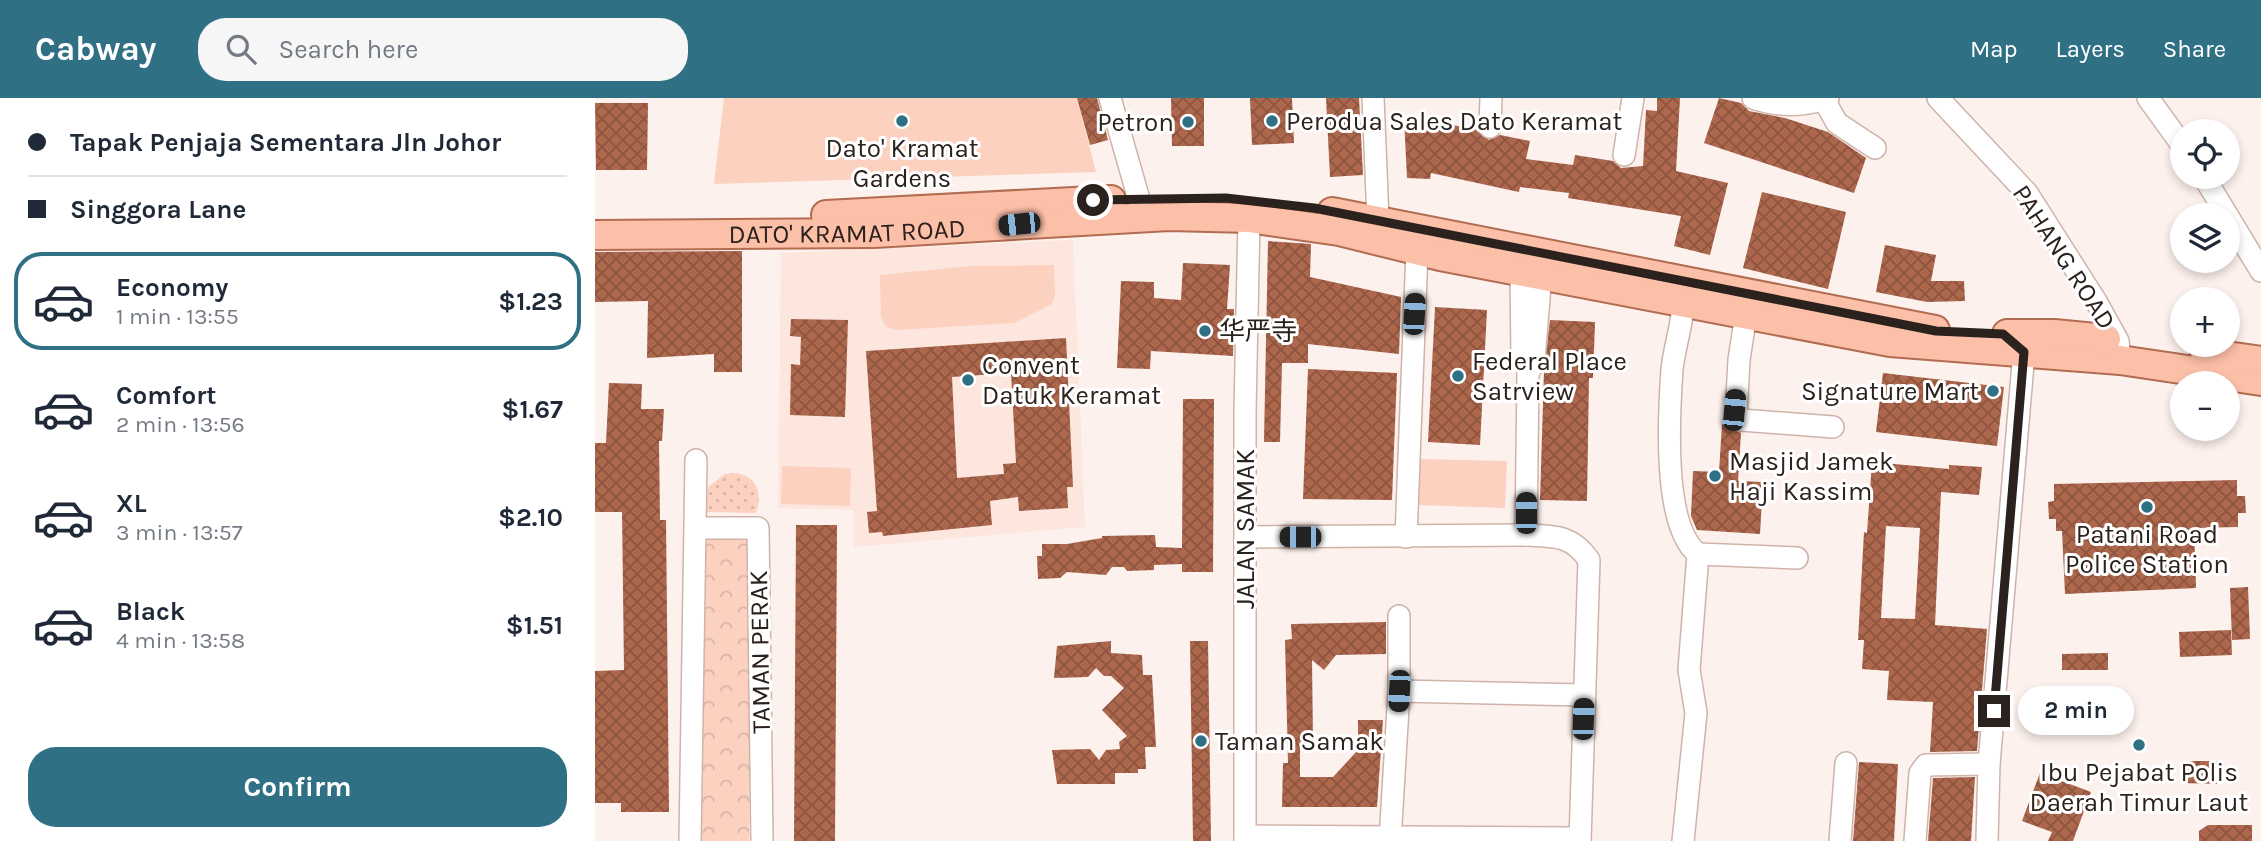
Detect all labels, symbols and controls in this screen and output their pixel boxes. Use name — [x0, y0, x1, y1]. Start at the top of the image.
search box — [198, 18, 688, 81]
text: Cabway — [35, 30, 156, 68]
icon: search — [222, 30, 260, 68]
text: Search here — [278, 34, 418, 65]
text: Map — [1970, 35, 2018, 63]
text: Layers — [2056, 35, 2125, 63]
text: Share — [2163, 35, 2226, 63]
place label: Perodua Sales Dato Keramat — [1286, 106, 1623, 137]
place label: Petron — [1097, 107, 1174, 138]
marker: Dato' Kramat Gardens — [894, 113, 910, 129]
marker: Perodua Sales Dato Keramat — [1264, 113, 1280, 129]
marker: Petron — [1180, 114, 1196, 130]
map controls — [2170, 119, 2240, 441]
button: locate — [2170, 119, 2240, 189]
text: Tapak Penjaja Sementara Jln Johor — [70, 127, 501, 158]
place label: Dato' Kramat Gardens — [825, 133, 979, 194]
street label: PAHANG ROAD — [2006, 179, 2122, 335]
route start — [1077, 184, 1109, 216]
text: Singgora Lane — [70, 194, 246, 225]
button: layers — [2170, 203, 2240, 273]
car — [998, 211, 1041, 237]
street label: DATO' KRAMAT ROAD — [728, 212, 966, 250]
icon: car — [32, 270, 95, 333]
text: Economy — [116, 272, 228, 303]
text: $1.23 — [498, 286, 563, 317]
button: + — [2170, 287, 2240, 357]
car — [1403, 292, 1426, 336]
text: 1 min · 13:55 — [116, 303, 239, 330]
place label: 华严寺 — [1219, 316, 1297, 347]
marker: 华严寺 — [1197, 323, 1213, 339]
place label: Federal Place Satrview — [1472, 346, 1627, 407]
place label: Convent Datuk Keramat — [982, 350, 1161, 411]
marker: Federal Place Satrview — [1450, 368, 1466, 384]
button: − — [2170, 371, 2240, 441]
marker: Convent Datuk Keramat — [960, 372, 976, 388]
place label: Signature Mart — [1801, 376, 1979, 407]
icon: car — [32, 378, 95, 441]
text: Comfort — [116, 380, 217, 411]
marker: Signature Mart — [1985, 383, 2001, 399]
car — [1722, 388, 1747, 432]
text: $1.67 — [502, 394, 563, 425]
text: 2 min · 13:56 — [116, 411, 245, 438]
place label: Masjid Jamek Haji Kassim — [1729, 446, 1894, 507]
street label: JALAN SAMAK — [1230, 449, 1261, 609]
marker: Masjid Jamek Haji Kassim — [1707, 468, 1723, 484]
icon: car — [32, 486, 95, 549]
text: XL — [116, 488, 147, 519]
car — [1516, 492, 1537, 534]
marker: Patani Road Police Station — [2139, 499, 2155, 515]
text: $2.10 — [498, 502, 563, 533]
text: 3 min · 13:57 — [116, 519, 243, 546]
place label: Patani Road Police Station — [2065, 519, 2229, 580]
car — [1280, 527, 1322, 548]
street label: TAMAN PERAK — [743, 570, 777, 734]
icon: car — [32, 594, 95, 657]
text: Black — [116, 596, 185, 627]
text: $1.51 — [506, 610, 563, 641]
text: 4 min · 13:58 — [116, 627, 245, 654]
car — [1388, 669, 1411, 713]
callout: 2 min — [2019, 686, 2134, 736]
route end — [1978, 695, 2010, 727]
text: 2 min — [2044, 697, 2108, 724]
car — [1572, 698, 1595, 740]
place label: Taman Samak — [1215, 726, 1384, 757]
marker: Taman Samak — [1193, 733, 1209, 749]
marker: Ibu Pejabat Polis Daerah Timur Laut — [2131, 737, 2147, 753]
button: Confirm — [28, 747, 567, 827]
place label: Ibu Pejabat Polis Daerah Timur Laut — [2030, 757, 2249, 818]

